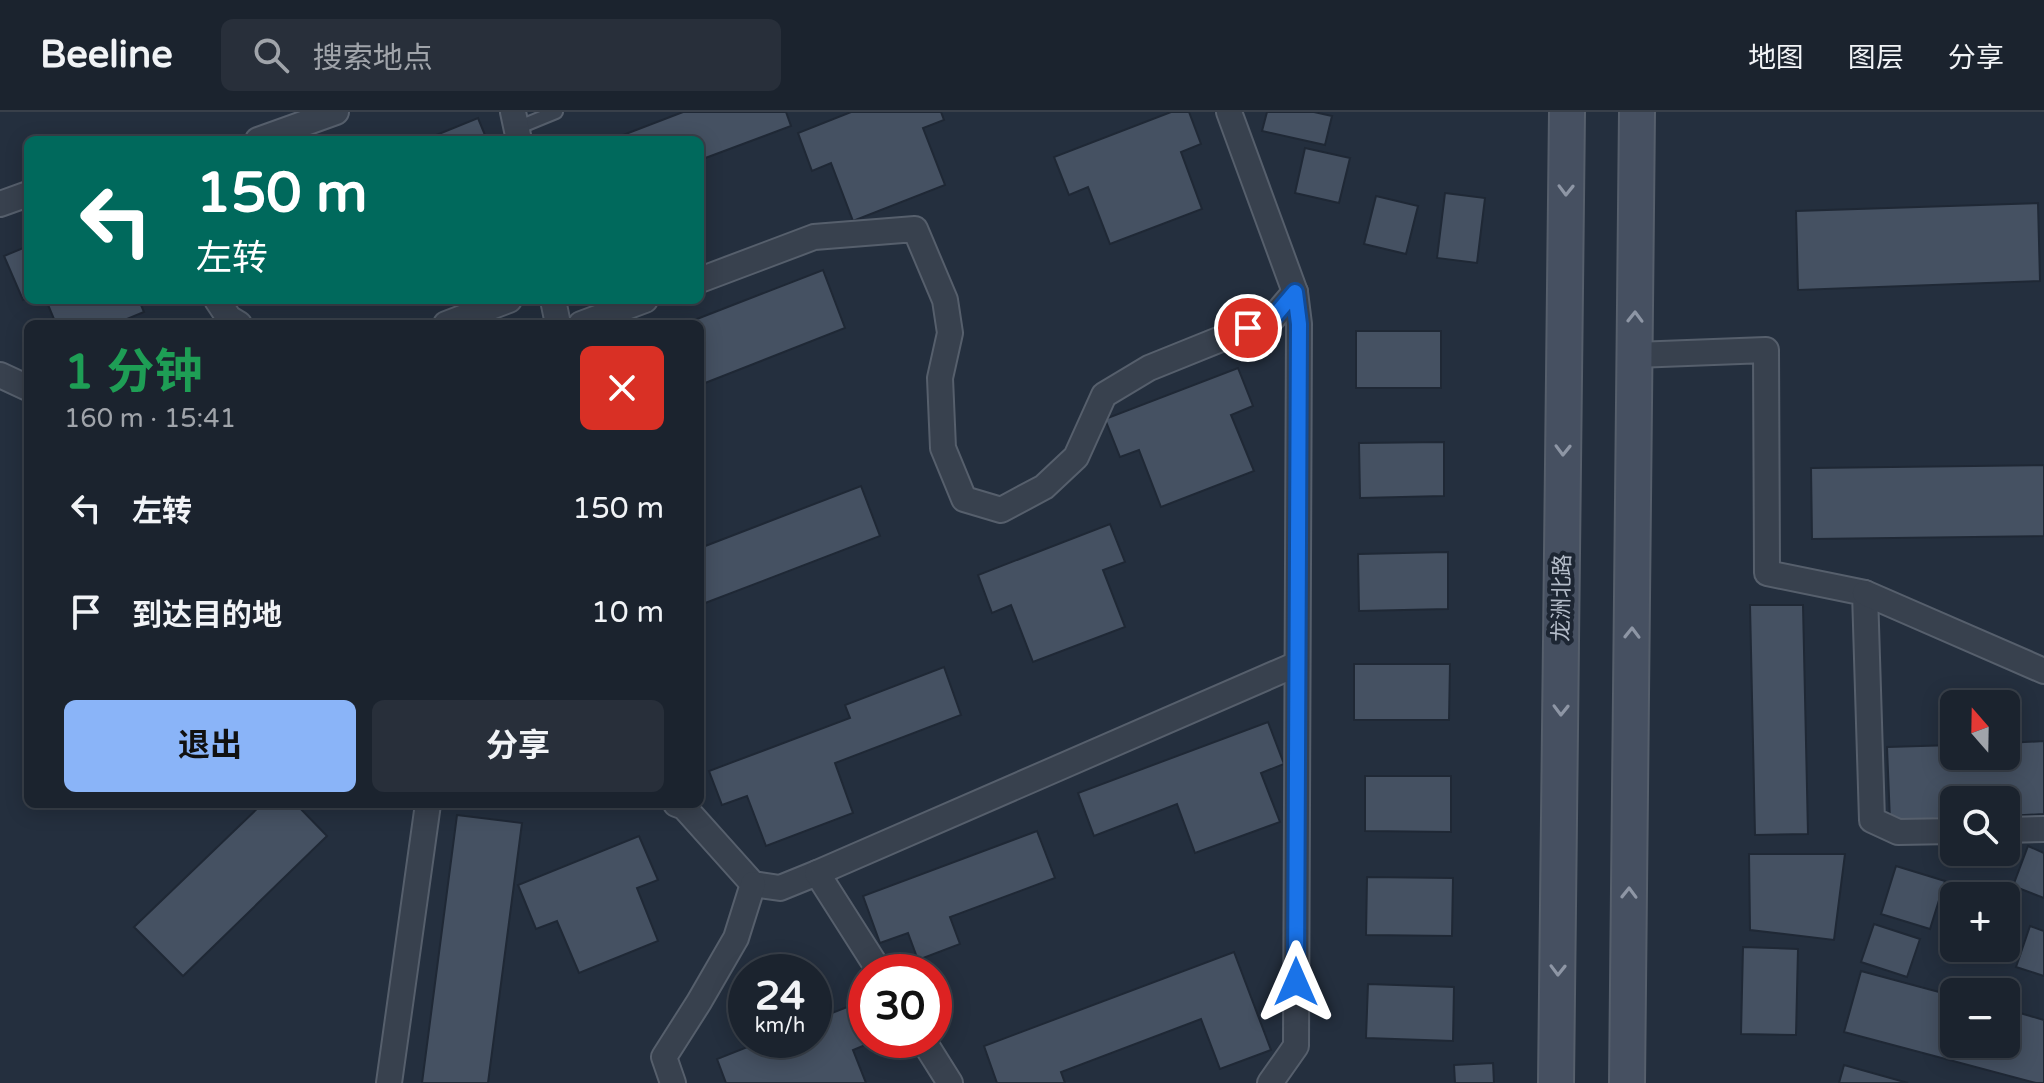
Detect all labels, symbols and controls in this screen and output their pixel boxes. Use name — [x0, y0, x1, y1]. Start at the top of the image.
search box — [221, 19, 781, 91]
text: Beeline — [40, 32, 173, 78]
icon: search — [249, 33, 293, 77]
text: 搜索地点 — [313, 40, 433, 77]
text: 地图 — [1748, 41, 1804, 75]
text: 图层 — [1848, 41, 1904, 75]
text: 分享 — [1948, 41, 2004, 75]
text: 150 m — [196, 160, 367, 227]
icon: left — [64, 168, 168, 272]
one-way arrow — [1557, 184, 1575, 197]
text: 左转 — [196, 237, 268, 280]
pin — [1214, 294, 1282, 362]
icon: arrive — [1226, 306, 1270, 350]
one-way arrow — [1626, 310, 1644, 323]
text: 1 分钟 — [64, 344, 203, 402]
button: close — [580, 346, 664, 430]
text: 160 m · 15:41 — [64, 403, 236, 434]
one-way arrow — [1555, 444, 1572, 457]
icon: left — [64, 486, 108, 530]
text: 150 m — [572, 490, 664, 527]
text: 左转 — [132, 493, 192, 530]
street label: 龙洲北路 — [1548, 554, 1576, 642]
icon: arrive — [64, 590, 108, 634]
text: 10 m — [591, 594, 664, 631]
text: 到达目的地 — [132, 597, 282, 634]
one-way arrow — [1623, 626, 1641, 639]
north arrow — [1940, 690, 2020, 770]
map controls — [1940, 690, 2020, 1058]
button: 退出 — [64, 700, 356, 792]
button: 分享 — [372, 700, 664, 792]
one-way arrow — [1552, 704, 1569, 717]
button: search — [1940, 786, 2020, 866]
button: + — [1940, 882, 2020, 962]
one-way arrow — [1620, 886, 1638, 899]
position arrow — [1254, 940, 1338, 1024]
speed limit sign: 30 — [848, 954, 952, 1058]
one-way arrow — [1549, 964, 1566, 977]
text: 24 — [755, 972, 805, 1020]
button: − — [1940, 978, 2020, 1058]
text: km/h — [755, 1014, 805, 1038]

